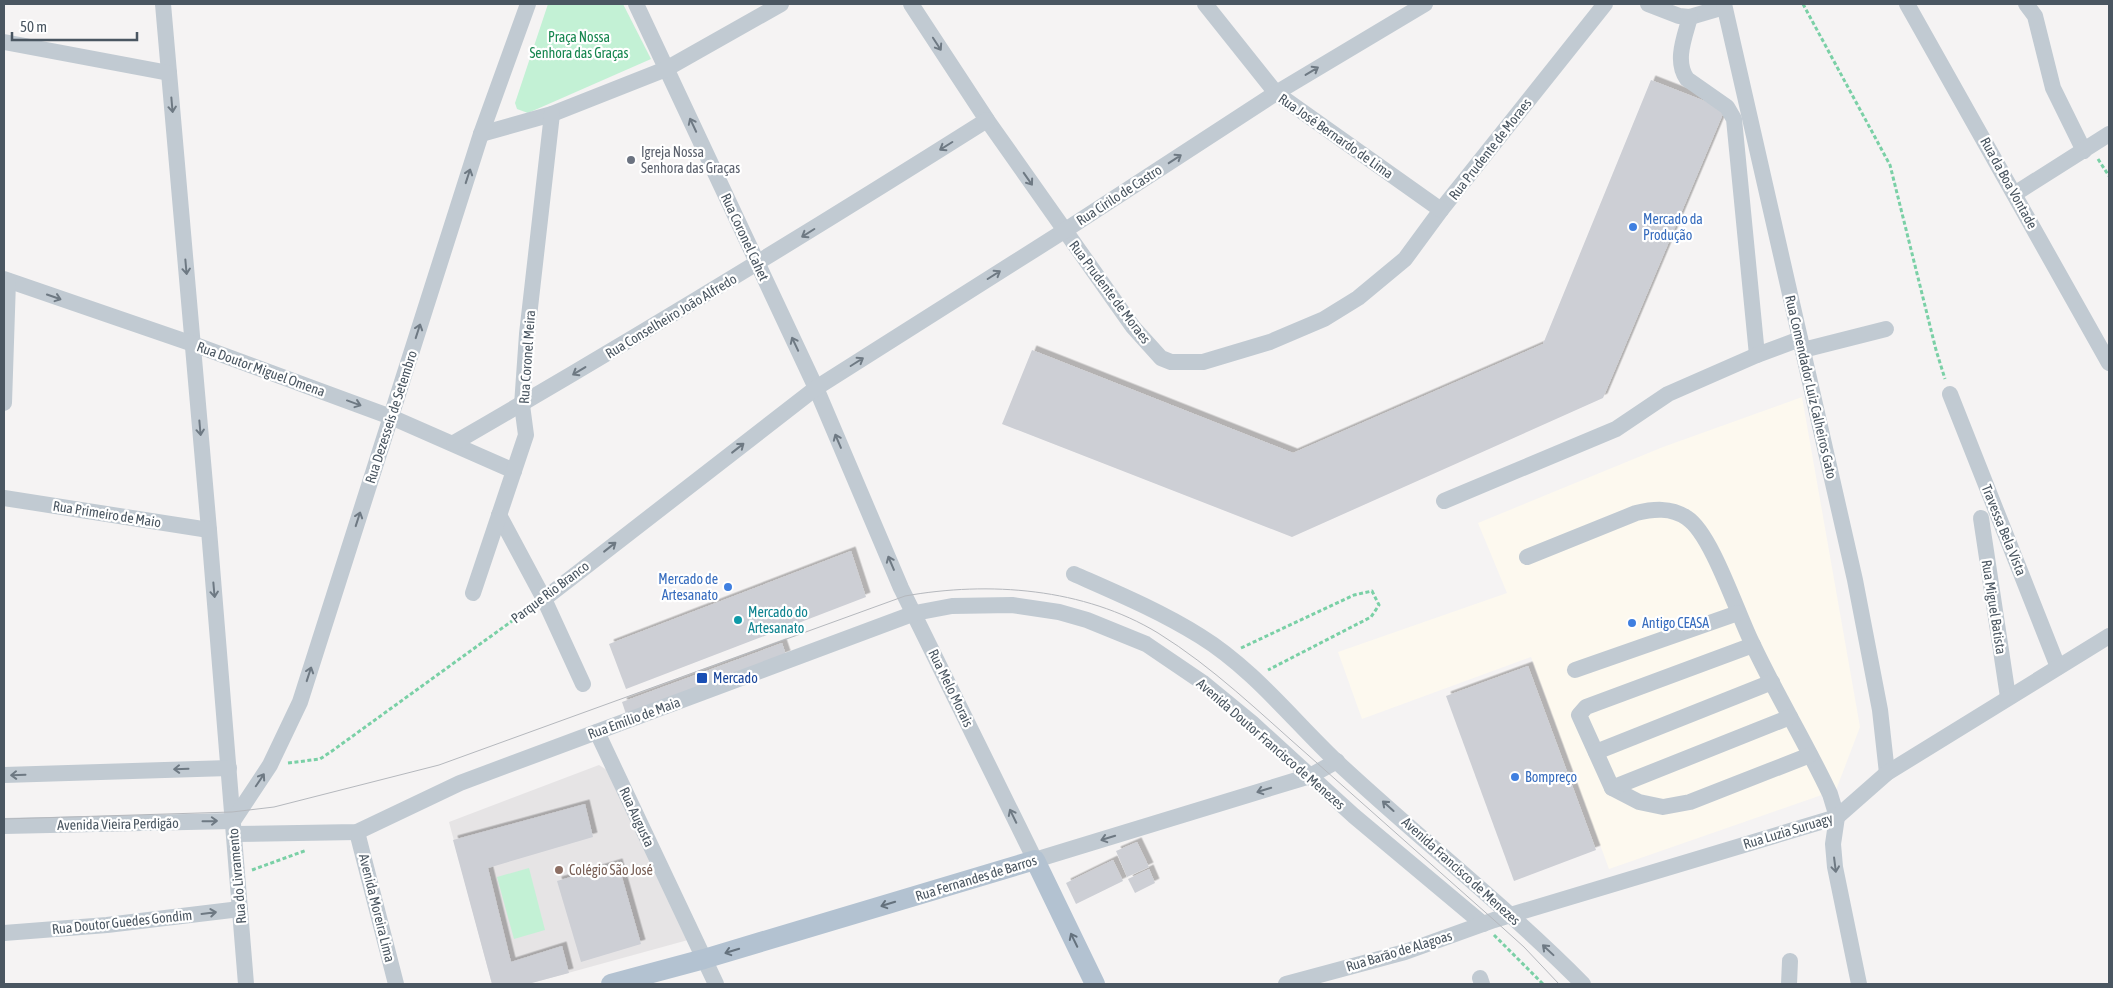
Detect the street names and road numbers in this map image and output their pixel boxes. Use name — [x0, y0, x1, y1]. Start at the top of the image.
street label: Rua José Bernardo de Lima — [1276, 90, 1396, 182]
street label: Rua Prudente de Moraes — [1445, 95, 1535, 203]
street label: Rua da Boa Vontade — [1977, 134, 2041, 232]
street label: Rua Cirilo de Castro — [1073, 161, 1165, 229]
street label: Rua Coronel Cahet — [718, 191, 772, 283]
street label: Rua Prudente de Moraes — [1066, 238, 1154, 347]
street label: Rua Conselheiro João Alfredo — [603, 271, 739, 361]
street label: Rua Comendador Luiz Calheiros Gato — [1782, 294, 1840, 480]
street label: Rua Coronel Meira — [516, 310, 538, 404]
street label: Rua Doutor Miguel Omena — [195, 338, 327, 400]
street label: Rua Dezesseis de Setembro — [362, 349, 420, 485]
street label: Travessa Bela Vista — [1978, 482, 2030, 578]
street label: Rua Primeiro de Maio — [52, 498, 162, 530]
street label: Parque Rio Branco — [508, 558, 592, 626]
street label: Rua Miguel Batista — [1979, 559, 2009, 655]
street label: Rua Melo Morais — [925, 647, 977, 730]
street label: Avenida Doutor Francisco de Menezes — [1194, 675, 1348, 813]
street label: Rua Emílio de Maia — [585, 694, 683, 742]
street label: Rua Augusta — [616, 785, 658, 849]
street label: Rua Luzia Suruagy — [1741, 810, 1835, 852]
street label: Avenida Francisco de Menezes — [1399, 814, 1523, 928]
street label: Avenida Vieira Perdigão — [57, 815, 179, 833]
street label: Rua do Livramento — [225, 828, 249, 924]
street label: Avenida Moreira Lima — [356, 852, 398, 964]
street label: Rua Fernandes de Barros — [913, 852, 1039, 904]
street label: Rua Doutor Guedes Gondim — [51, 907, 193, 937]
street label: Rua Barão de Alagoas — [1344, 927, 1454, 975]

